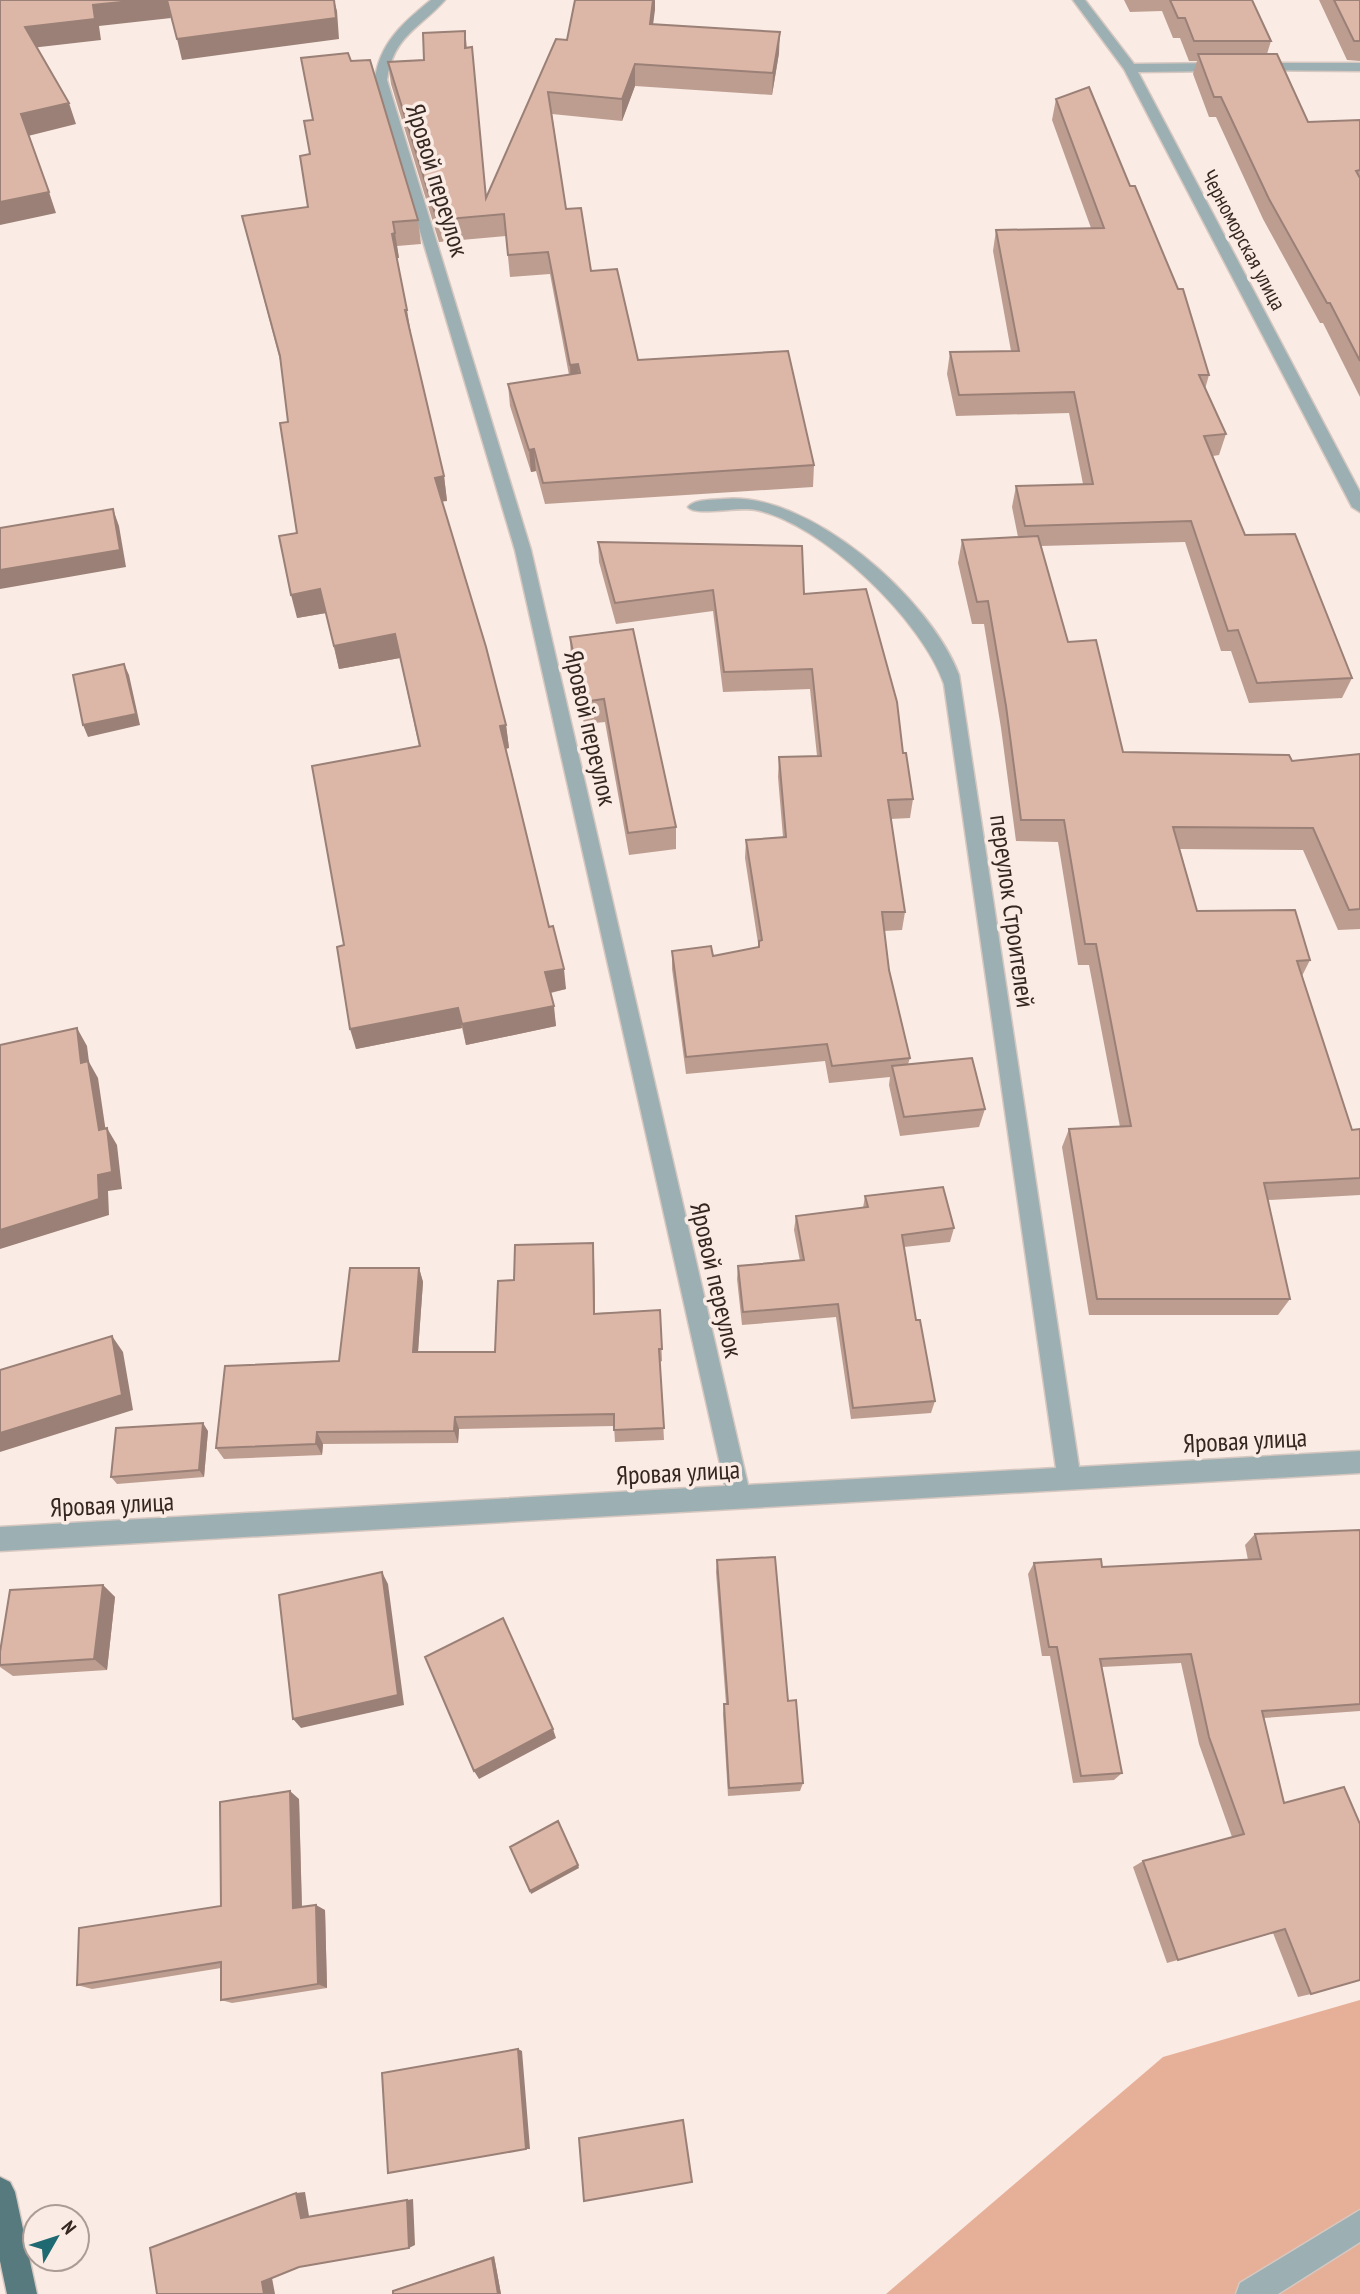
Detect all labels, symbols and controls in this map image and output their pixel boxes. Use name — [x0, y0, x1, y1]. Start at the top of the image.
street label: Яровой переулок — [399, 100, 477, 260]
street label: Черноморская улица — [1196, 165, 1292, 315]
street label: Яровой переулок — [557, 647, 625, 809]
street label: переулок Строителей — [983, 812, 1043, 1010]
street label: Яровой переулок — [683, 1199, 751, 1361]
street label: Яровая улица — [1182, 1420, 1308, 1460]
street label: Яровая улица — [615, 1452, 741, 1492]
street label: Яровая улица — [49, 1484, 175, 1524]
north arrow — [21, 2203, 91, 2273]
text: N — [57, 2216, 82, 2239]

